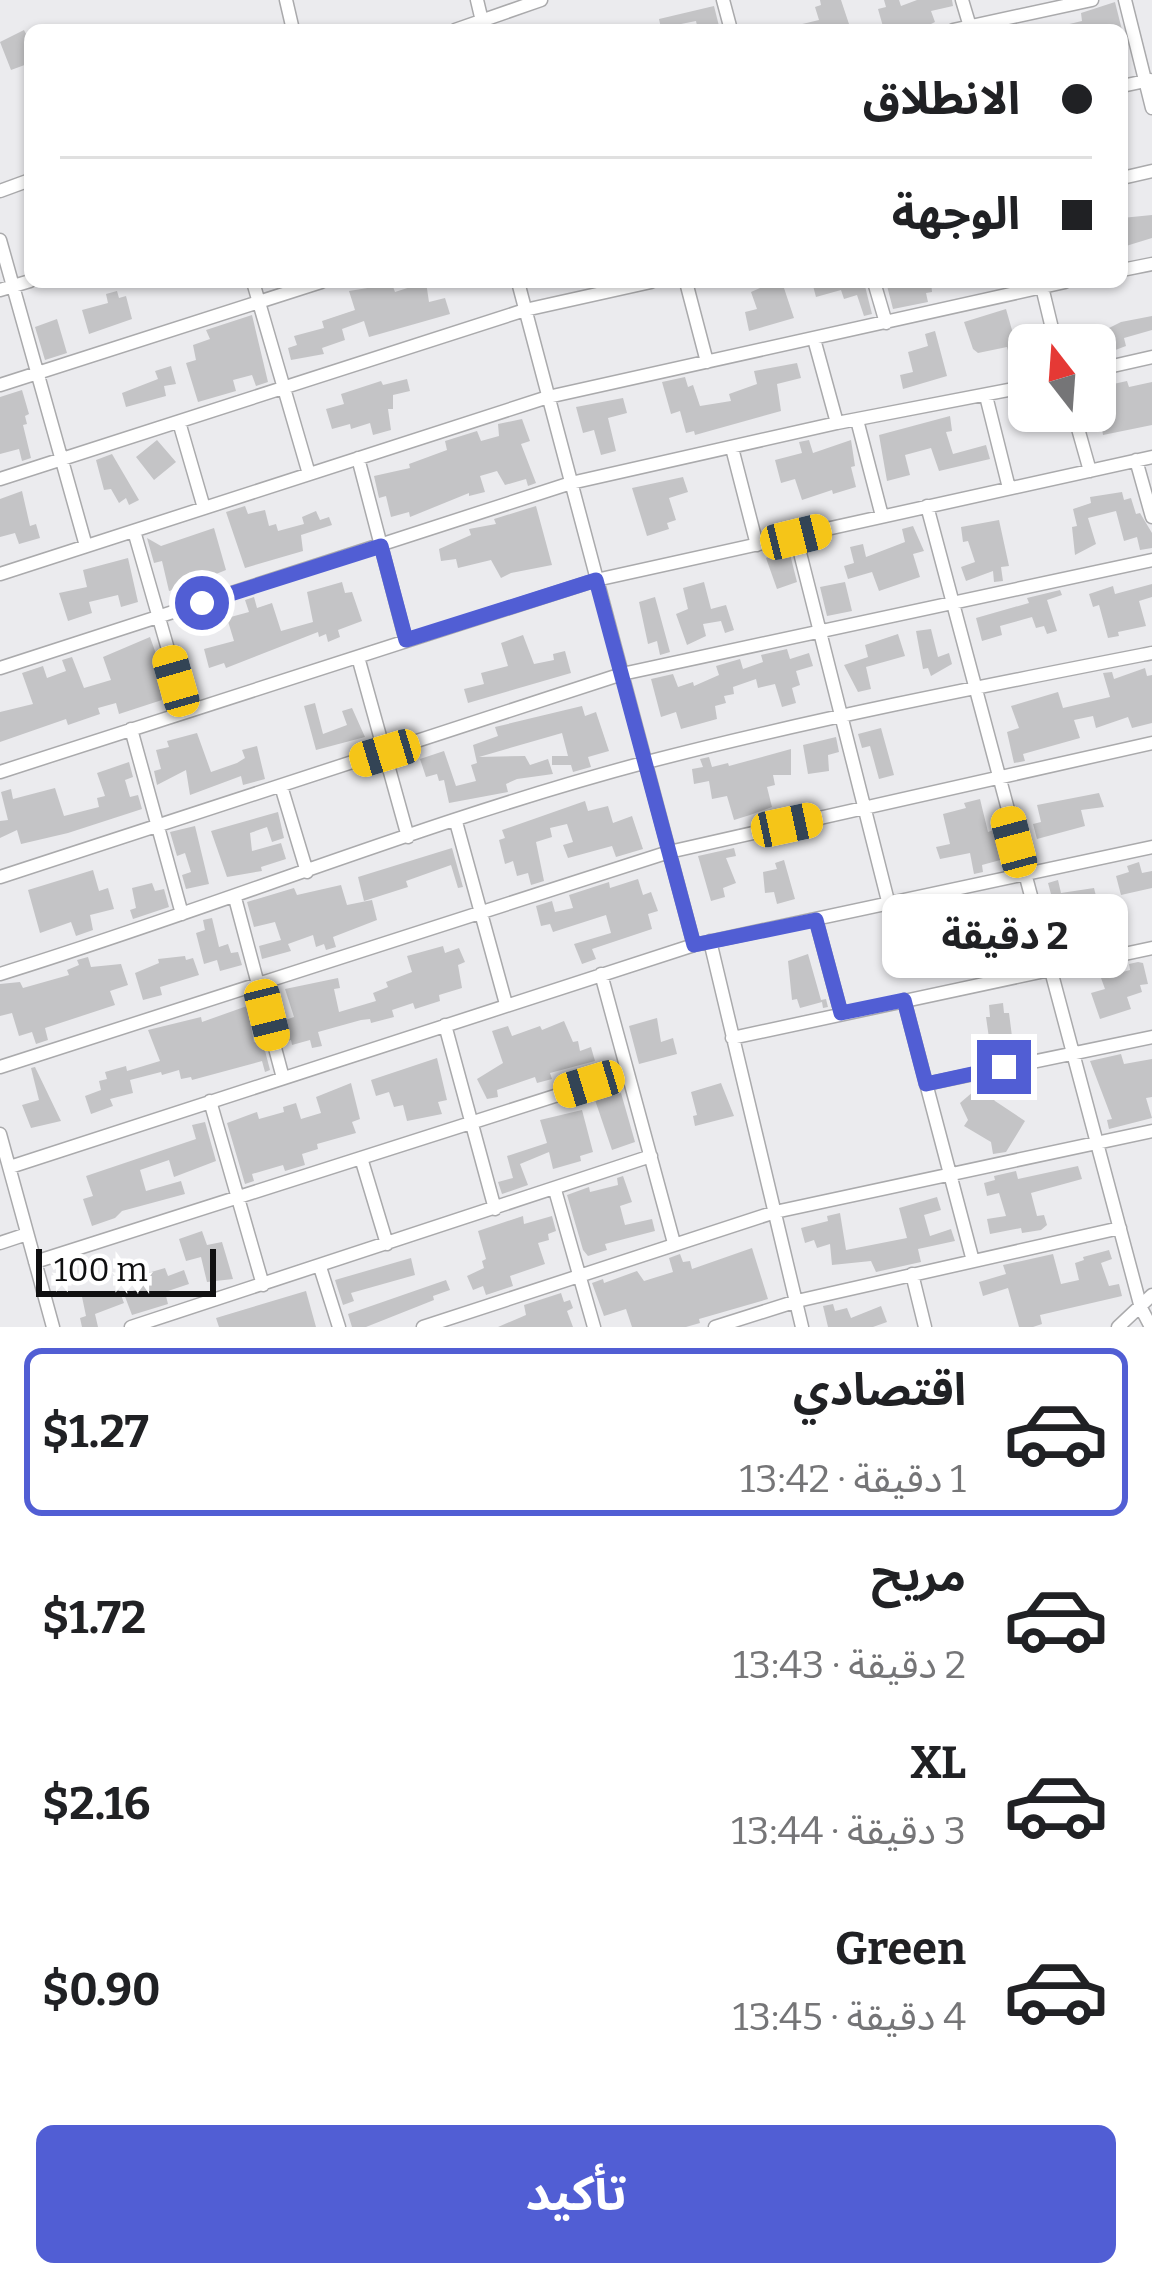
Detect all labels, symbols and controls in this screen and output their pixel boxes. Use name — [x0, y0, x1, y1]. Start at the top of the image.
text: الانطلاق — [863, 72, 1020, 126]
text: الوجهة — [892, 187, 1020, 241]
north arrow — [1008, 324, 1116, 432]
map controls — [1008, 324, 1116, 432]
car — [757, 511, 835, 563]
route start — [175, 576, 229, 630]
car — [149, 641, 203, 721]
car — [345, 725, 425, 781]
car — [748, 800, 826, 850]
car — [987, 803, 1041, 881]
callout: 2 دقيقة — [881, 893, 1127, 977]
text: 2 دقيقة — [941, 913, 1069, 959]
car — [241, 976, 293, 1054]
route end — [977, 1040, 1031, 1094]
car — [549, 1056, 629, 1112]
scale bar — [36, 1243, 216, 1296]
text: 100 m — [54, 1250, 148, 1290]
text: اقتصادي — [793, 1363, 966, 1417]
icon: car — [1002, 1378, 1110, 1486]
text: $1.27 — [42, 1405, 149, 1459]
text: 1 دقيقة · 13:42 — [739, 1456, 966, 1502]
text: مريح — [871, 1549, 966, 1603]
icon: car — [1002, 1564, 1110, 1672]
text: $1.72 — [42, 1591, 146, 1645]
text: 2 دقيقة · 13:43 — [733, 1642, 966, 1688]
text: XL — [910, 1736, 966, 1790]
icon: car — [1002, 1750, 1110, 1858]
text: $2.16 — [42, 1777, 150, 1831]
text: 3 دقيقة · 13:44 — [731, 1808, 966, 1854]
text: Green — [835, 1922, 966, 1976]
icon: car — [1002, 1936, 1110, 2044]
text: $0.90 — [42, 1963, 161, 2017]
text: 4 دقيقة · 13:45 — [733, 1994, 966, 2040]
button: تأكيد — [36, 2125, 1116, 2263]

